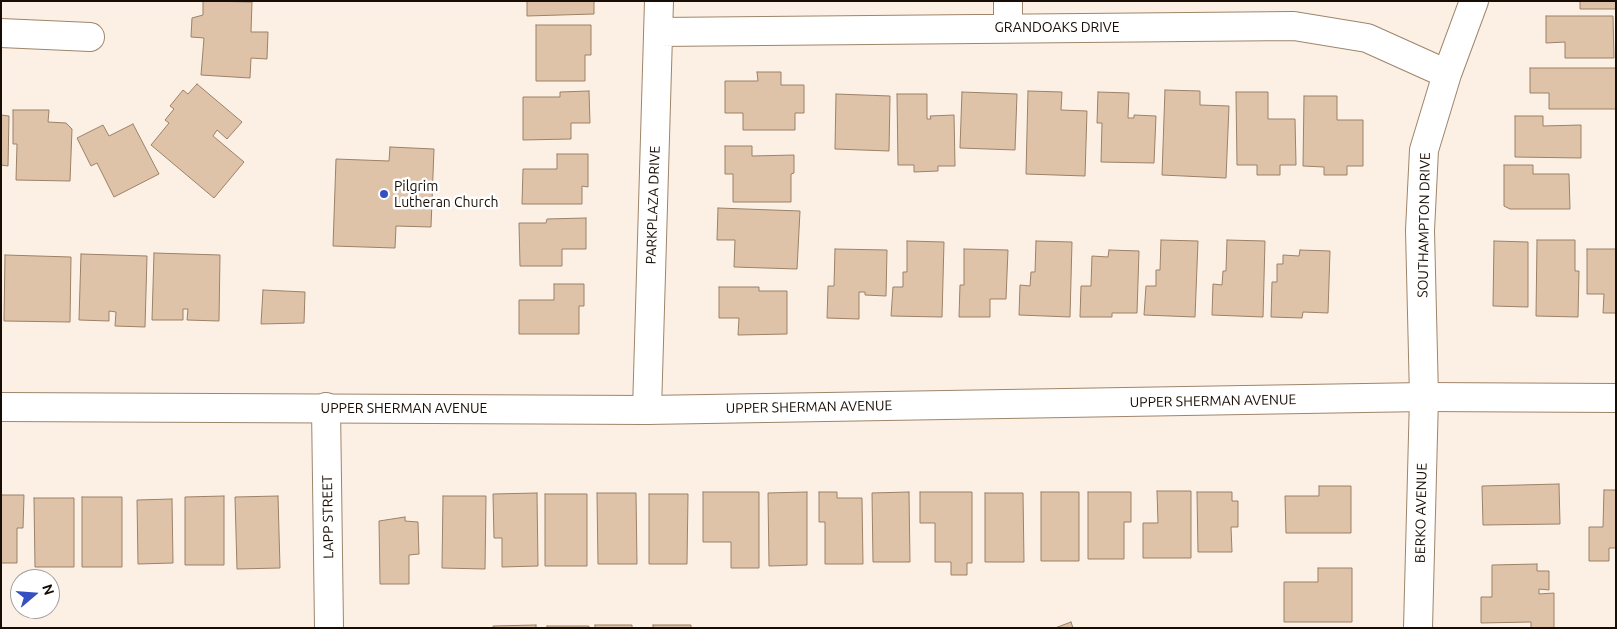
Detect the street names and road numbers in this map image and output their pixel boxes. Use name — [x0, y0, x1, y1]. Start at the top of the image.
street label: GRANDOAKS DRIVE — [994, 19, 1120, 35]
street label: PARKPLAZA DRIVE — [643, 145, 663, 265]
street label: SOUTHAMPTON DRIVE — [1414, 152, 1434, 298]
street label: UPPER SHERMAN AVENUE — [1129, 391, 1297, 411]
street label: UPPER SHERMAN AVENUE — [725, 397, 893, 417]
street label: UPPER SHERMAN AVENUE — [321, 400, 487, 416]
street label: BERKO AVENUE — [1412, 463, 1430, 563]
street label: LAPP STREET — [319, 475, 337, 559]

